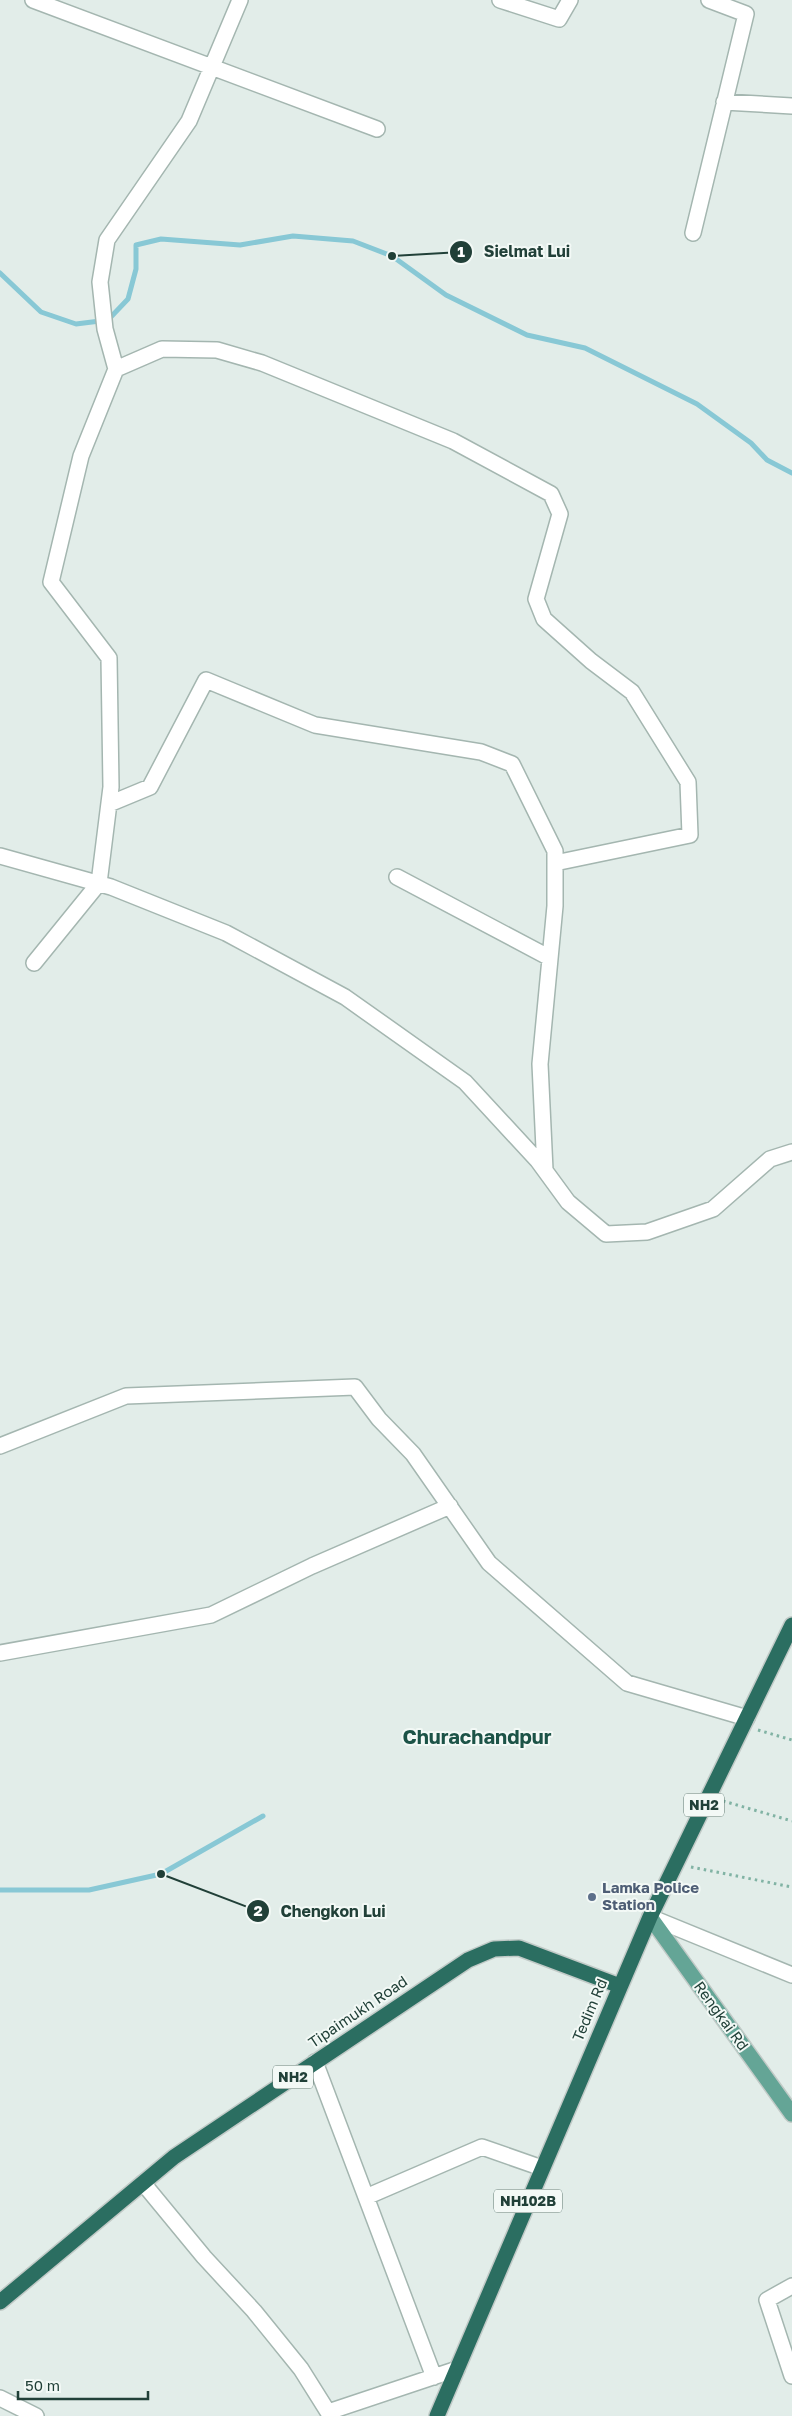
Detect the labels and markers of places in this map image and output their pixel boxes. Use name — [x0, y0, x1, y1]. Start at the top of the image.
callout: Sielmat Lui — [449, 236, 580, 267]
place label: Lamka Police Station — [602, 1878, 699, 1913]
marker: Lamka Police Station — [586, 1891, 598, 1903]
callout: Chengkon Lui — [246, 1895, 396, 1926]

